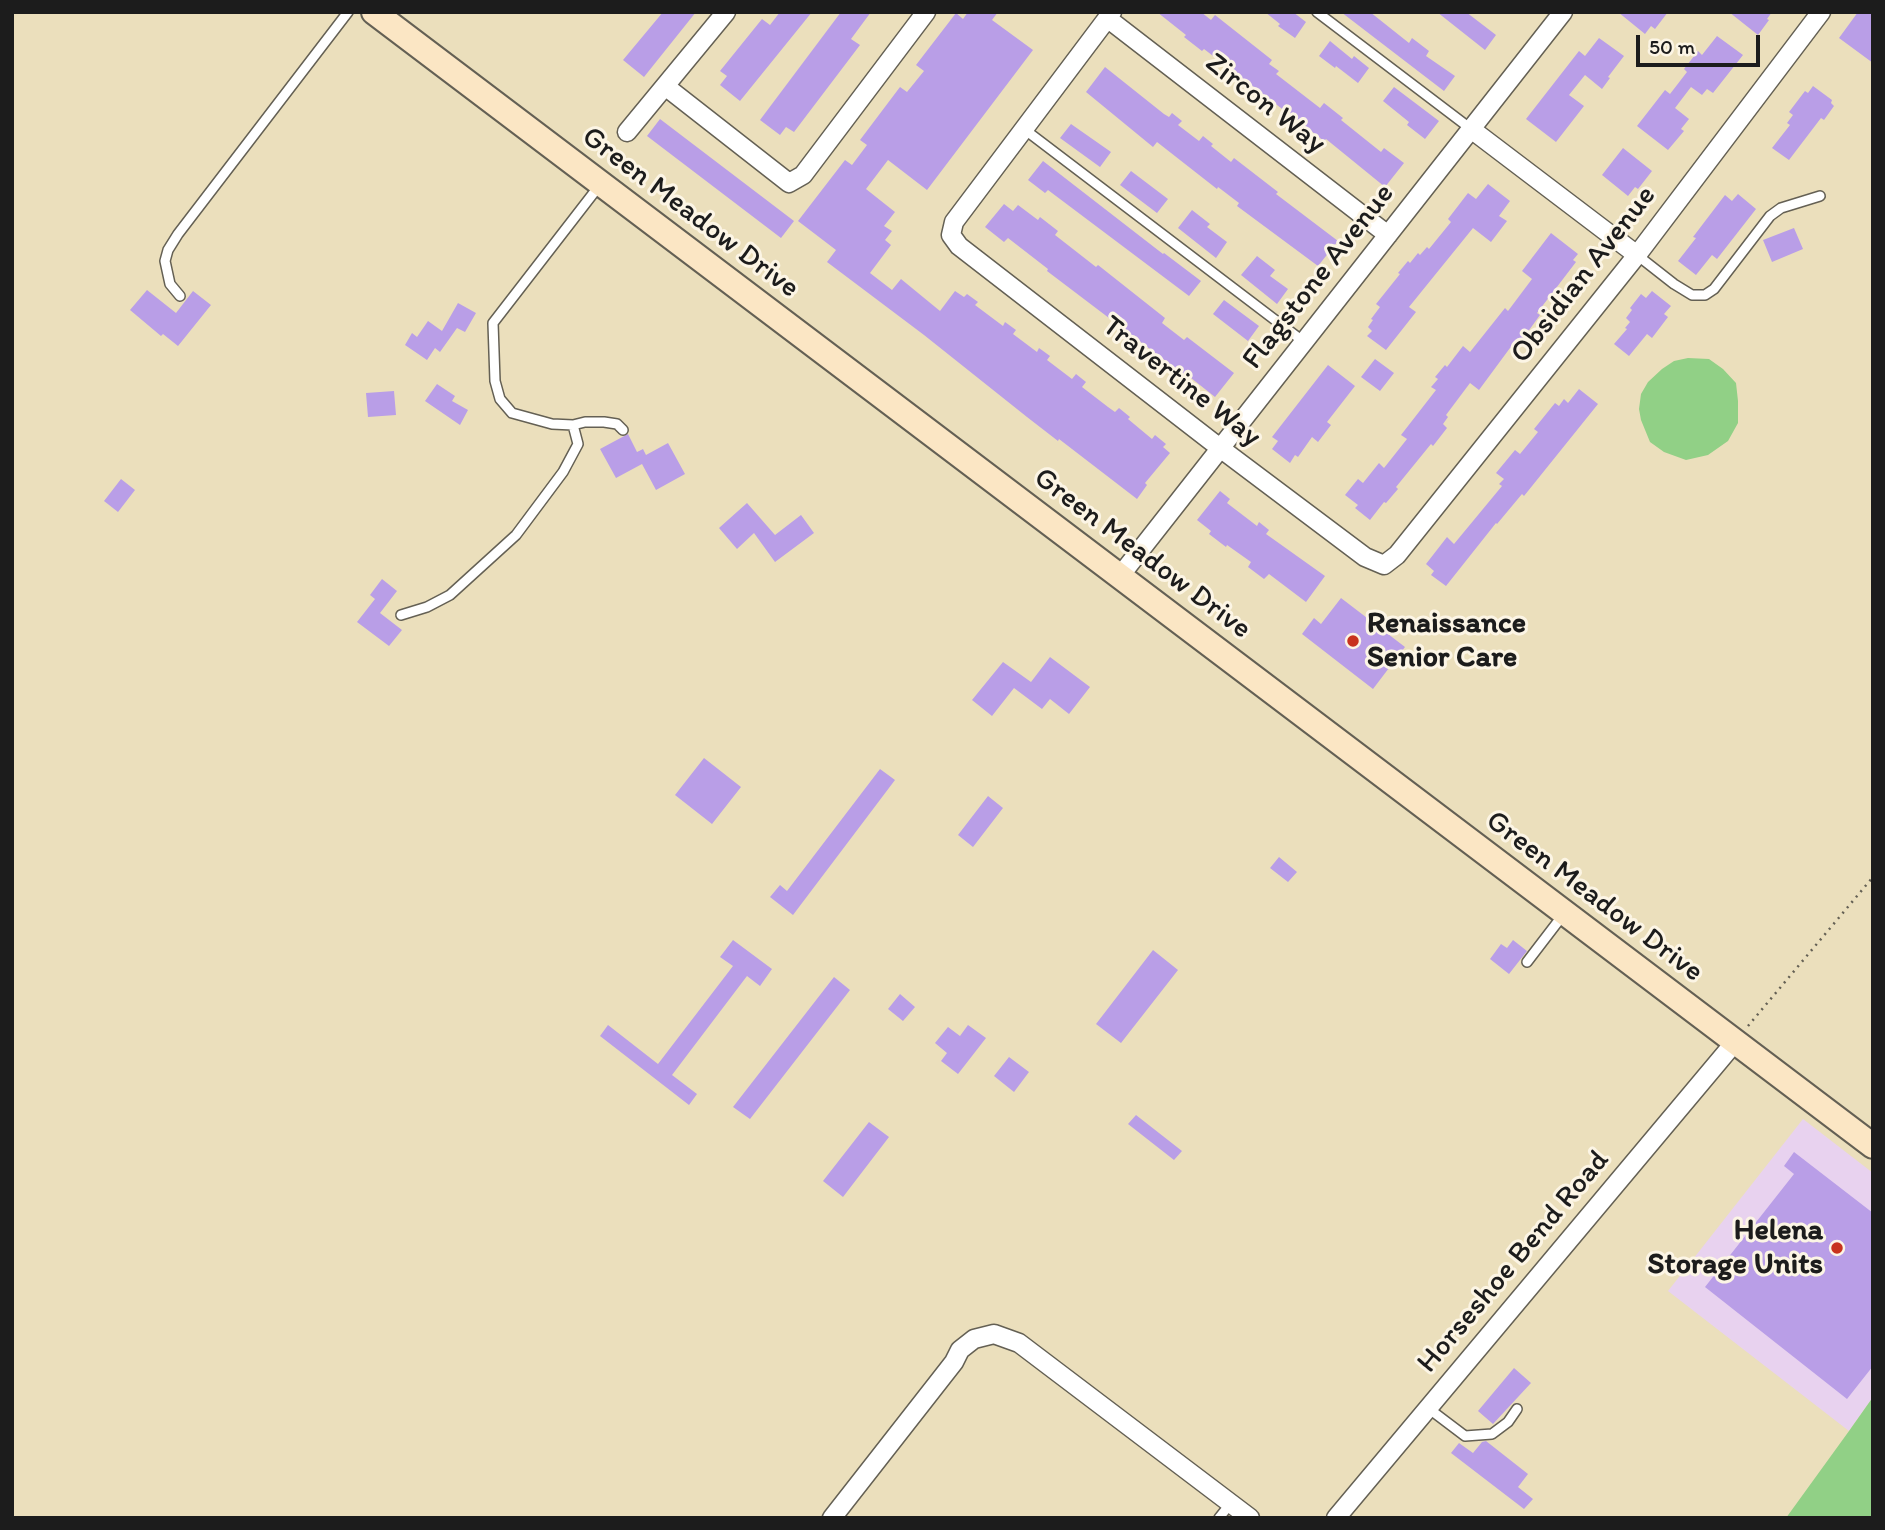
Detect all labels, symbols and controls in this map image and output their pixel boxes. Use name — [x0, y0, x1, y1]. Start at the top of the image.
scale bar — [1640, 21, 1764, 65]
text: 50 m — [1649, 34, 1695, 59]
street label: Zircon Way — [1197, 46, 1333, 162]
street label: Green Meadow Drive — [574, 119, 806, 307]
street label: Flagstone Avenue — [1235, 177, 1403, 377]
street label: Obsidian Avenue — [1503, 179, 1665, 371]
street label: Travertine Way — [1094, 309, 1268, 455]
street label: Green Meadow Drive — [1026, 460, 1258, 648]
place label: Renaissance Senior Care — [1367, 606, 1526, 676]
marker: Renaissance Senior Care — [1345, 633, 1361, 649]
street label: Green Meadow Drive — [1478, 803, 1710, 991]
street label: Horseshoe Bend Road — [1410, 1143, 1618, 1381]
place label: Helena Storage Units — [1648, 1213, 1823, 1284]
marker: Helena Storage Units — [1829, 1240, 1845, 1256]

